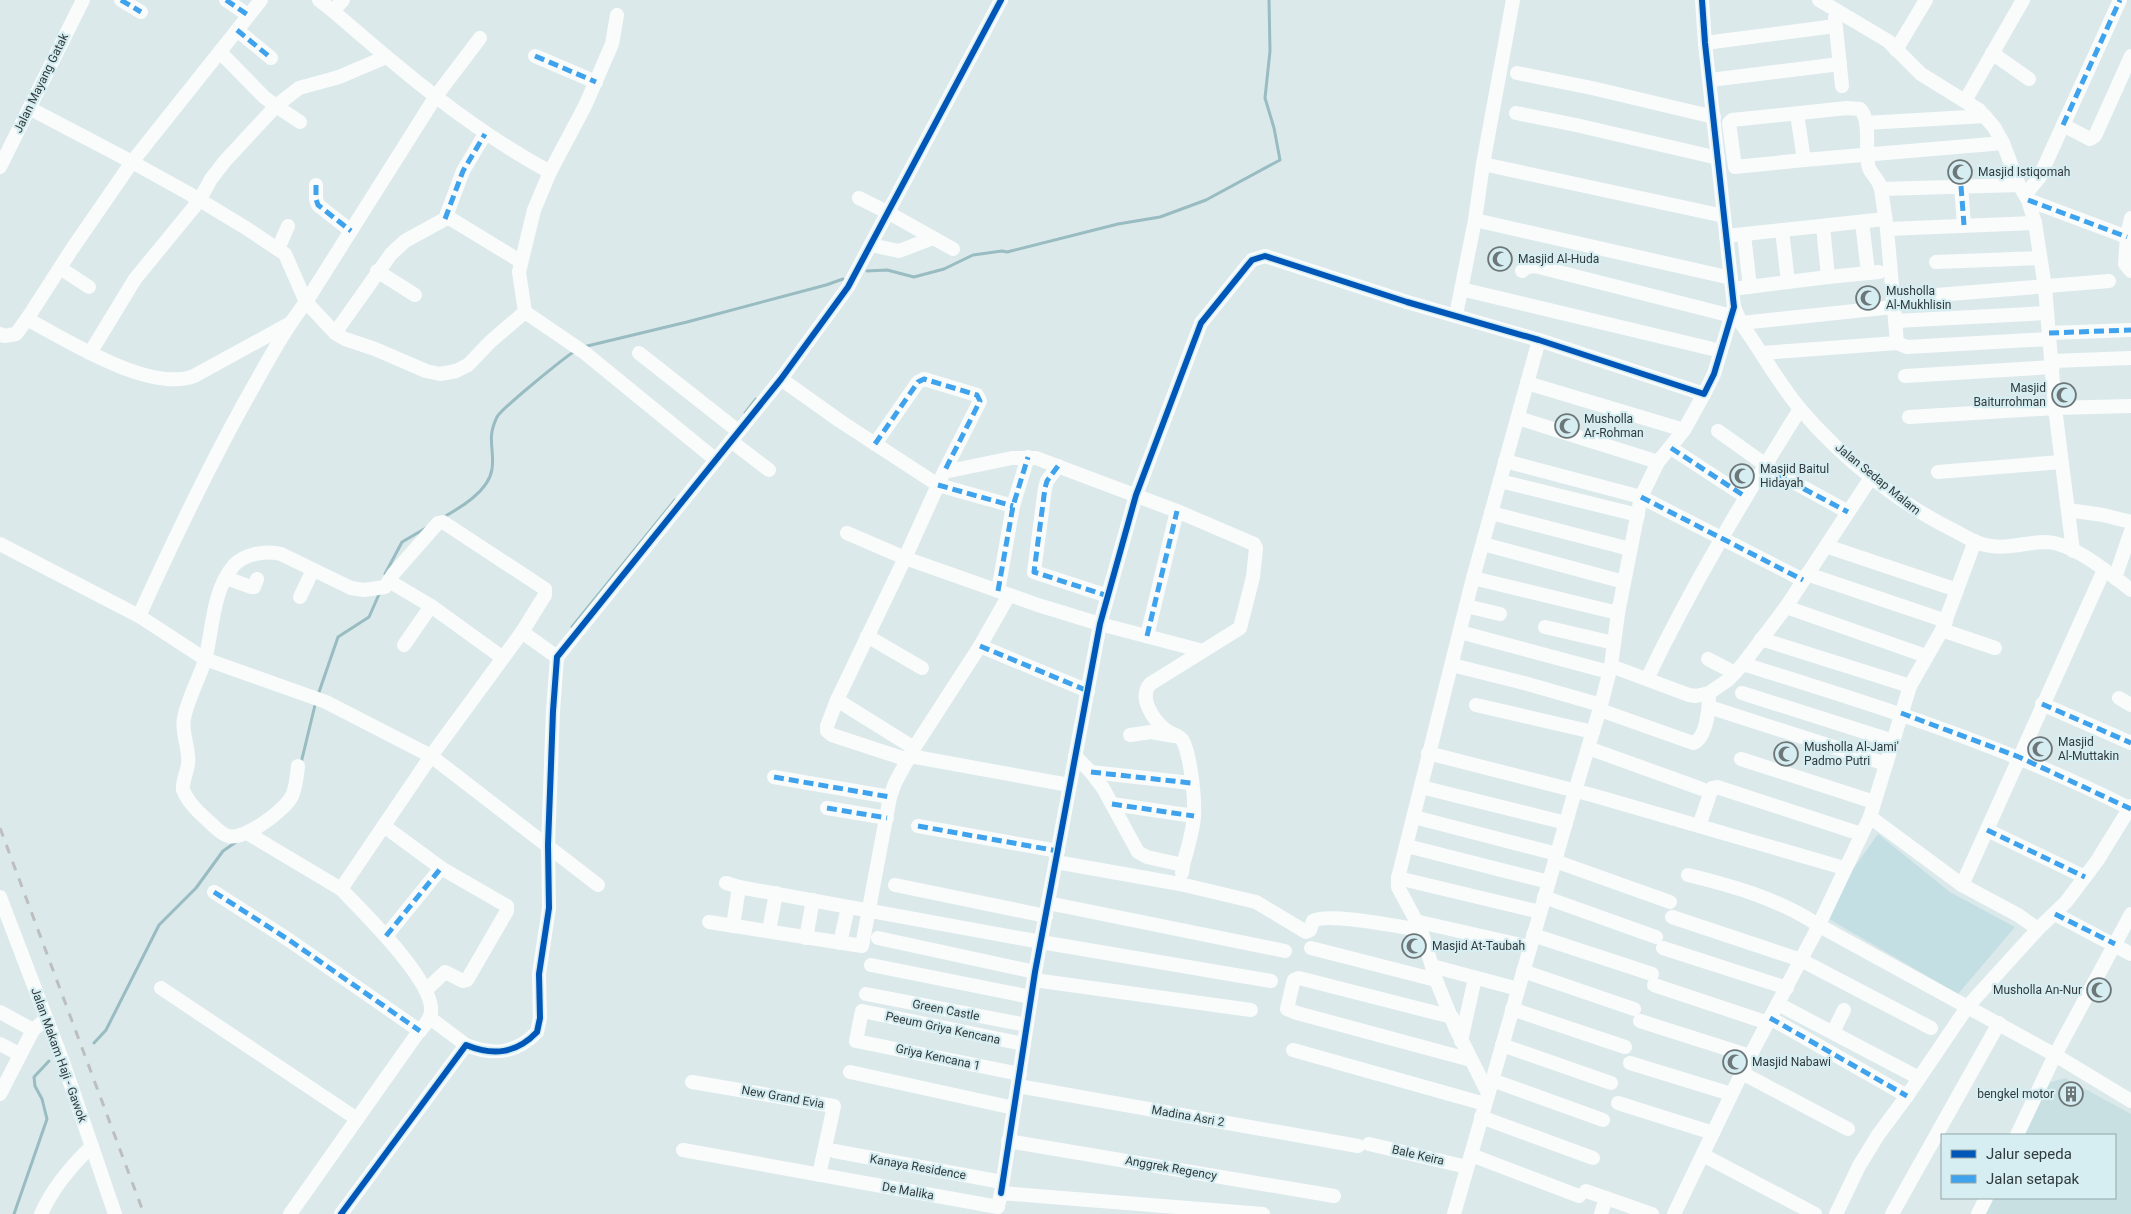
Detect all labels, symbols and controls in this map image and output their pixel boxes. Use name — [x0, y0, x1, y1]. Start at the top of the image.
street label: Jalan Mayang Gatak — [11, 30, 72, 135]
mosque icon: Masjid Istiqomah — [1947, 159, 1973, 185]
place label: Masjid Istiqomah — [1978, 165, 2070, 179]
mosque icon: Masjid Al-Huda — [1487, 246, 1513, 272]
place label: Masjid Al-Huda — [1518, 252, 1599, 266]
place label: Musholla Al-Mukhlisin — [1886, 284, 1951, 312]
mosque icon: Musholla Al-Mukhlisin — [1855, 285, 1881, 311]
place label: Masjid Baiturrohman — [1973, 381, 2046, 409]
mosque icon: Masjid Baiturrohman — [2051, 382, 2077, 408]
place label: Musholla Ar-Rohman — [1584, 412, 1644, 440]
mosque icon: Musholla Ar-Rohman — [1554, 413, 1580, 439]
street label: Jalan Sedap Malam — [1833, 440, 1923, 518]
place label: Masjid Baitul Hidayah — [1760, 462, 1829, 490]
mosque icon: Masjid Baitul Hidayah — [1729, 463, 1755, 489]
place label: Masjid Al-Muttakin — [2058, 735, 2119, 763]
mosque icon: Masjid Al-Muttakin — [2027, 736, 2053, 762]
place label: Musholla Al-Jami' Padmo Putri — [1804, 740, 1899, 768]
mosque icon: Musholla Al-Jami' Padmo Putri — [1773, 741, 1799, 767]
mosque icon: Masjid At-Taubah — [1401, 933, 1427, 959]
place label: Masjid At-Taubah — [1432, 939, 1525, 953]
mosque icon: Musholla An-Nur — [2086, 977, 2112, 1003]
place label: Musholla An-Nur — [1993, 983, 2082, 997]
street label: Jalan Makam Haji - Gawok — [28, 986, 90, 1125]
street label: Green Castle — [911, 997, 981, 1023]
street label: Peeum Griya Kencana — [884, 1009, 1002, 1047]
street label: Griya Kencana 1 — [894, 1041, 982, 1073]
mosque icon: Masjid Nabawi — [1722, 1049, 1748, 1075]
place label: Masjid Nabawi — [1752, 1055, 1831, 1069]
building icon: bengkel motor — [2058, 1081, 2084, 1107]
street label: New Grand Evia — [741, 1083, 825, 1111]
place label: bengkel motor — [1977, 1087, 2054, 1101]
street label: Madina Asri 2 — [1151, 1103, 1226, 1129]
legend — [1941, 1134, 2116, 1199]
street label: Bale Keira — [1390, 1142, 1446, 1168]
text: Jalur sepeda — [1986, 1145, 2072, 1163]
street label: Kanaya Residence — [869, 1152, 967, 1182]
street label: Anggrek Regency — [1124, 1153, 1218, 1183]
text: Jalan setapak — [1986, 1170, 2080, 1188]
street label: De Malika — [881, 1180, 935, 1202]

